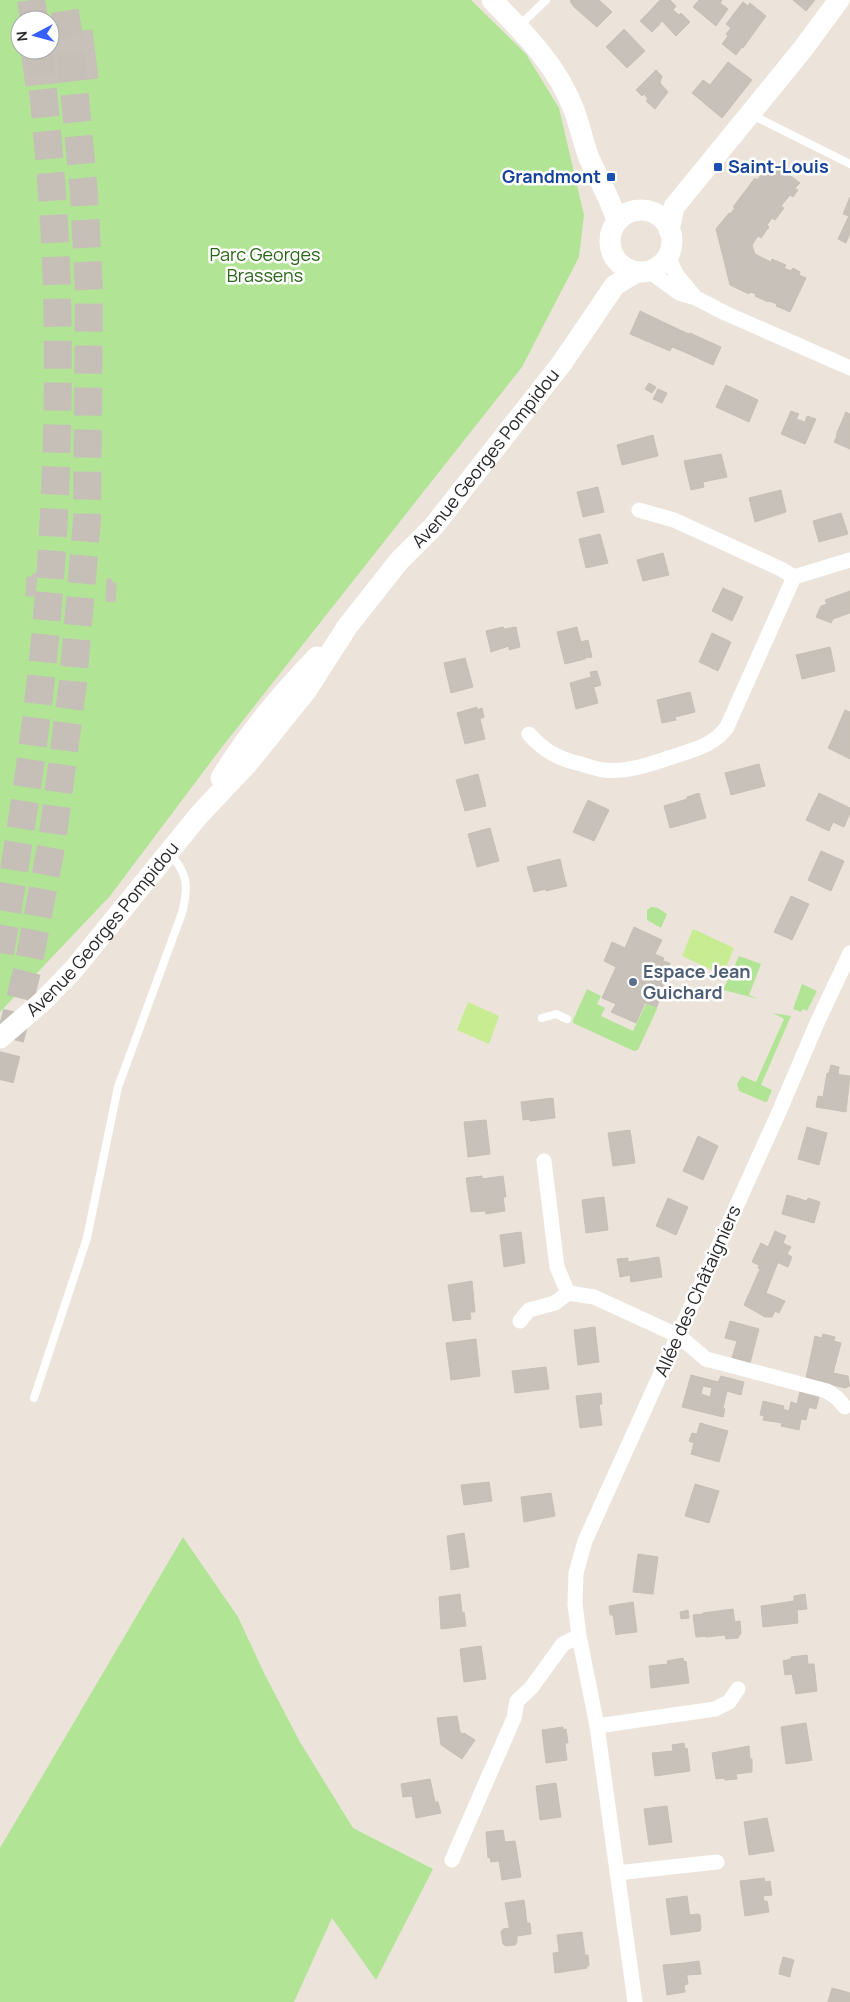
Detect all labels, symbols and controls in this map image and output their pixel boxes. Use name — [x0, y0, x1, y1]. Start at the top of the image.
north arrow — [10, 10, 60, 60]
text: N — [12, 30, 32, 42]
place label: Saint-Louis — [728, 154, 829, 178]
marker: Saint-Louis — [712, 161, 724, 173]
place label: Grandmont — [502, 164, 601, 188]
marker: Grandmont — [605, 171, 617, 183]
park label: Parc Georges Brassens — [210, 242, 320, 287]
street label: Avenue Georges Pompidou — [406, 363, 564, 553]
street label: Avenue Georges Pompidou — [21, 836, 184, 1021]
place label: Espace Jean Guichard — [643, 959, 751, 1004]
marker: Espace Jean Guichard — [627, 976, 639, 988]
street label: Allée des Châtaigniers — [648, 1201, 746, 1380]

